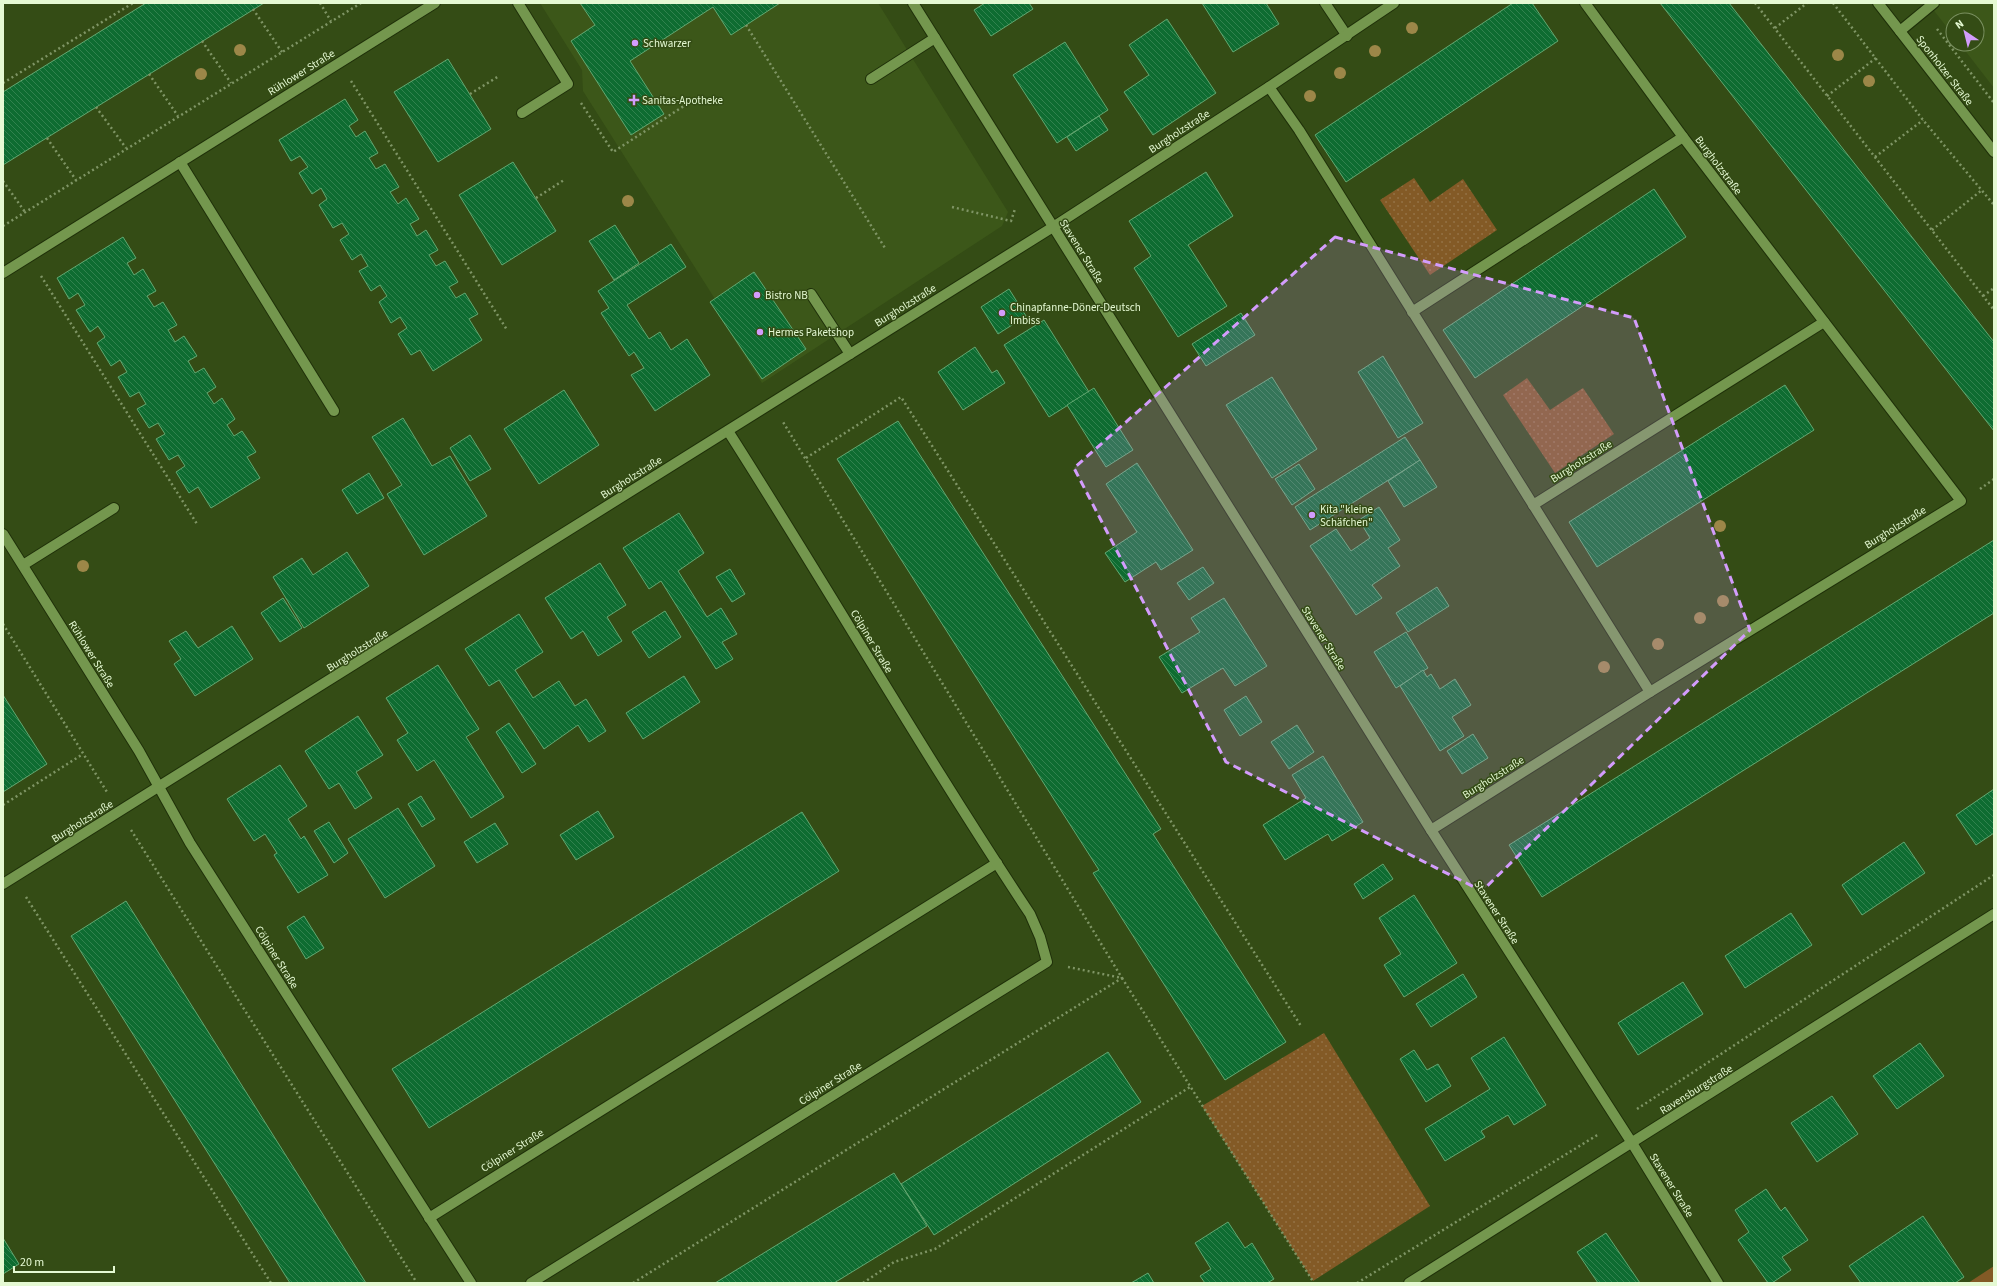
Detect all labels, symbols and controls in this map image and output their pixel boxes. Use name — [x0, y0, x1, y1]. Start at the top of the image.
north arrow — [1945, 12, 1985, 52]
text: N — [1952, 16, 1967, 32]
street label: Sponholzer Straße — [1913, 32, 1977, 109]
place label: Schwarzer — [643, 36, 691, 51]
marker: Schwarzer — [630, 38, 640, 48]
street label: Rühlower Straße — [265, 46, 338, 99]
place label: Sanitas-Apotheke — [642, 93, 724, 108]
marker: Sanitas-Apotheke — [629, 95, 639, 105]
street label: Burgholzstraße — [1146, 106, 1213, 157]
street label: Burgholzstraße — [1692, 133, 1746, 198]
street label: Stavener Straße — [1056, 216, 1108, 287]
street label: Burgholzstraße — [872, 280, 939, 330]
place label: Bistro NB — [765, 288, 808, 303]
marker: Bistro NB — [752, 290, 762, 300]
place label: Chinapfanne-Döner-Deutsch Imbiss — [1010, 300, 1141, 328]
marker: Chinapfanne-Döner-Deutsch Imbiss — [997, 308, 1007, 318]
place label: Hermes Paketshop — [768, 325, 854, 340]
marker: Hermes Paketshop — [755, 327, 765, 337]
street label: Burgholzstraße — [1548, 436, 1615, 486]
street label: Burgholzstraße — [598, 452, 665, 502]
place label: Kita "kleine Schäfchen" — [1320, 502, 1373, 530]
street label: Burgholzstraße — [1862, 502, 1929, 552]
marker: Kita "kleine Schäfchen" — [1307, 510, 1317, 520]
street label: Stavener Straße — [1298, 603, 1350, 674]
street label: Cölpiner Straße — [847, 607, 897, 676]
street label: Rühlower Straße — [65, 618, 118, 691]
street label: Burgholzstraße — [324, 625, 391, 675]
street label: Burgholzstraße — [1460, 752, 1527, 802]
street label: Burgholzstraße — [49, 796, 116, 846]
street label: Stavener Straße — [1470, 878, 1523, 947]
street label: Cölpiner Straße — [251, 923, 302, 992]
street label: Cölpiner Straße — [796, 1058, 865, 1109]
street label: Ravensburgstraße — [1657, 1061, 1736, 1118]
street label: Cölpiner Straße — [478, 1125, 547, 1176]
street label: Stavener Straße — [1646, 1150, 1698, 1221]
scale bar — [14, 1248, 114, 1274]
text: 20 m — [20, 1254, 44, 1271]

